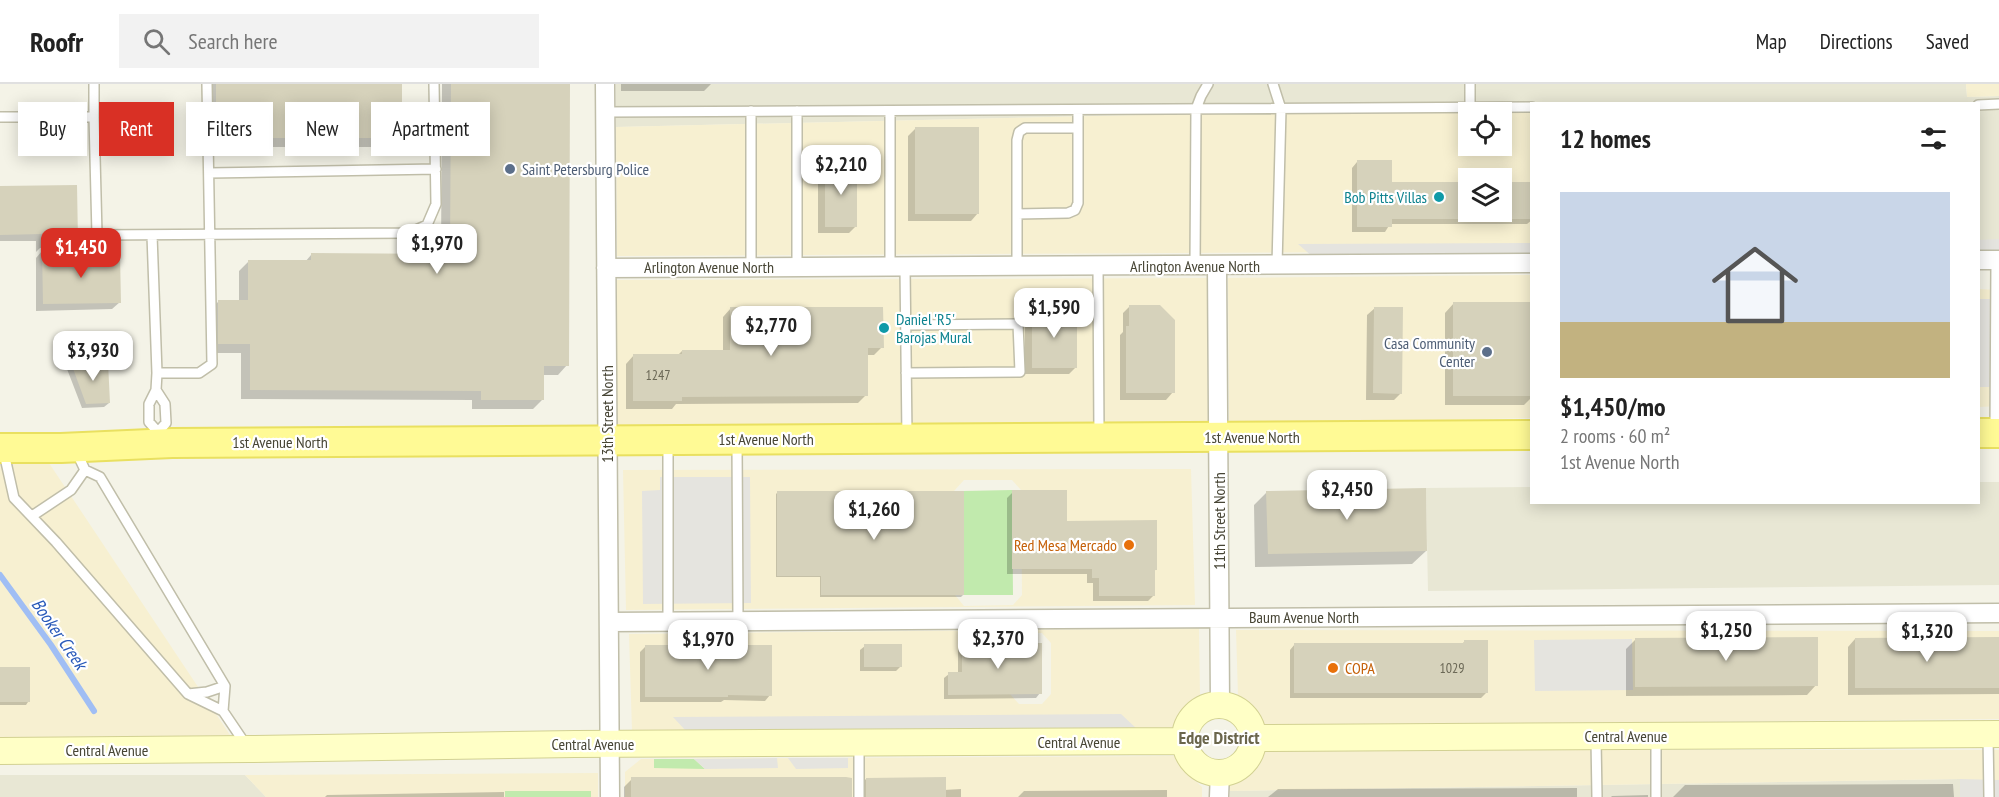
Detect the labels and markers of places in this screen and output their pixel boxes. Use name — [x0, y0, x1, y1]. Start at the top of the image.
pin: $2,210 — [792, 145, 890, 196]
place label: Saint Petersburg Police — [522, 159, 649, 179]
marker: Saint Petersburg Police — [503, 162, 517, 176]
place label: Bob Pitts Villas — [1344, 187, 1427, 207]
marker: Bob Pitts Villas — [1432, 190, 1446, 204]
pin: $1,970 — [388, 224, 486, 275]
pin: $1,450 — [32, 228, 130, 279]
pin: $1,590 — [1005, 288, 1103, 339]
pin: $2,770 — [722, 306, 820, 357]
place label: Daniel 'R5' Barojas Mural — [896, 309, 972, 347]
marker: Daniel 'R5' Barojas Mural — [877, 321, 891, 335]
pin: $3,930 — [44, 331, 142, 382]
place label: Casa Community Center — [1384, 333, 1476, 371]
marker: Casa Community Center — [1480, 345, 1494, 359]
pin: $2,450 — [1298, 470, 1396, 521]
pin: $1,260 — [825, 490, 923, 541]
place label: Red Mesa Mercado — [1014, 535, 1117, 555]
marker: Red Mesa Mercado — [1122, 538, 1136, 552]
pin: $1,250 — [1677, 611, 1775, 662]
pin: $1,320 — [1878, 612, 1976, 663]
pin: $2,370 — [949, 619, 1047, 670]
pin: $1,970 — [659, 620, 757, 671]
place label: COPA — [1345, 658, 1375, 678]
marker: COPA — [1326, 661, 1340, 675]

